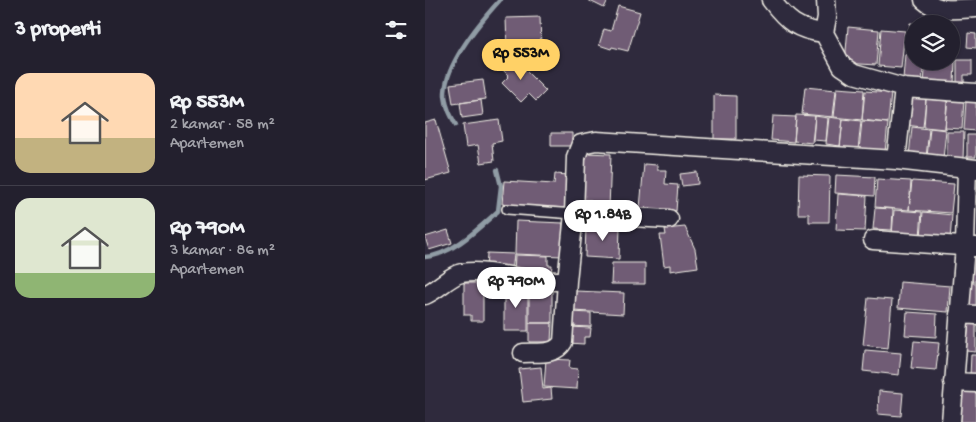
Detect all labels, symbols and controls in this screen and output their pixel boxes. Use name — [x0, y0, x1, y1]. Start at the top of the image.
map controls — [905, 15, 960, 70]
button: layers — [905, 15, 960, 70]
icon: filters — [382, 16, 410, 44]
text: 3 properti — [15, 18, 101, 43]
pin: Rp 553M — [475, 38, 567, 81]
text: Rp 553M — [493, 45, 549, 64]
text: Rp 553M — [170, 91, 244, 116]
icon: home — [55, 93, 115, 153]
text: 2 kamar · 58 m² — [170, 116, 275, 135]
text: Apartemen — [170, 135, 244, 154]
pin: Rp 1.84B — [551, 200, 655, 242]
text: Rp 1.84B — [575, 206, 631, 225]
text: Rp 790M — [170, 217, 244, 242]
icon: home — [55, 218, 115, 278]
text: 3 kamar · 86 m² — [170, 242, 275, 261]
text: Apartemen — [170, 261, 244, 280]
pin: Rp 790M — [470, 266, 562, 309]
text: Rp 790M — [488, 273, 544, 292]

